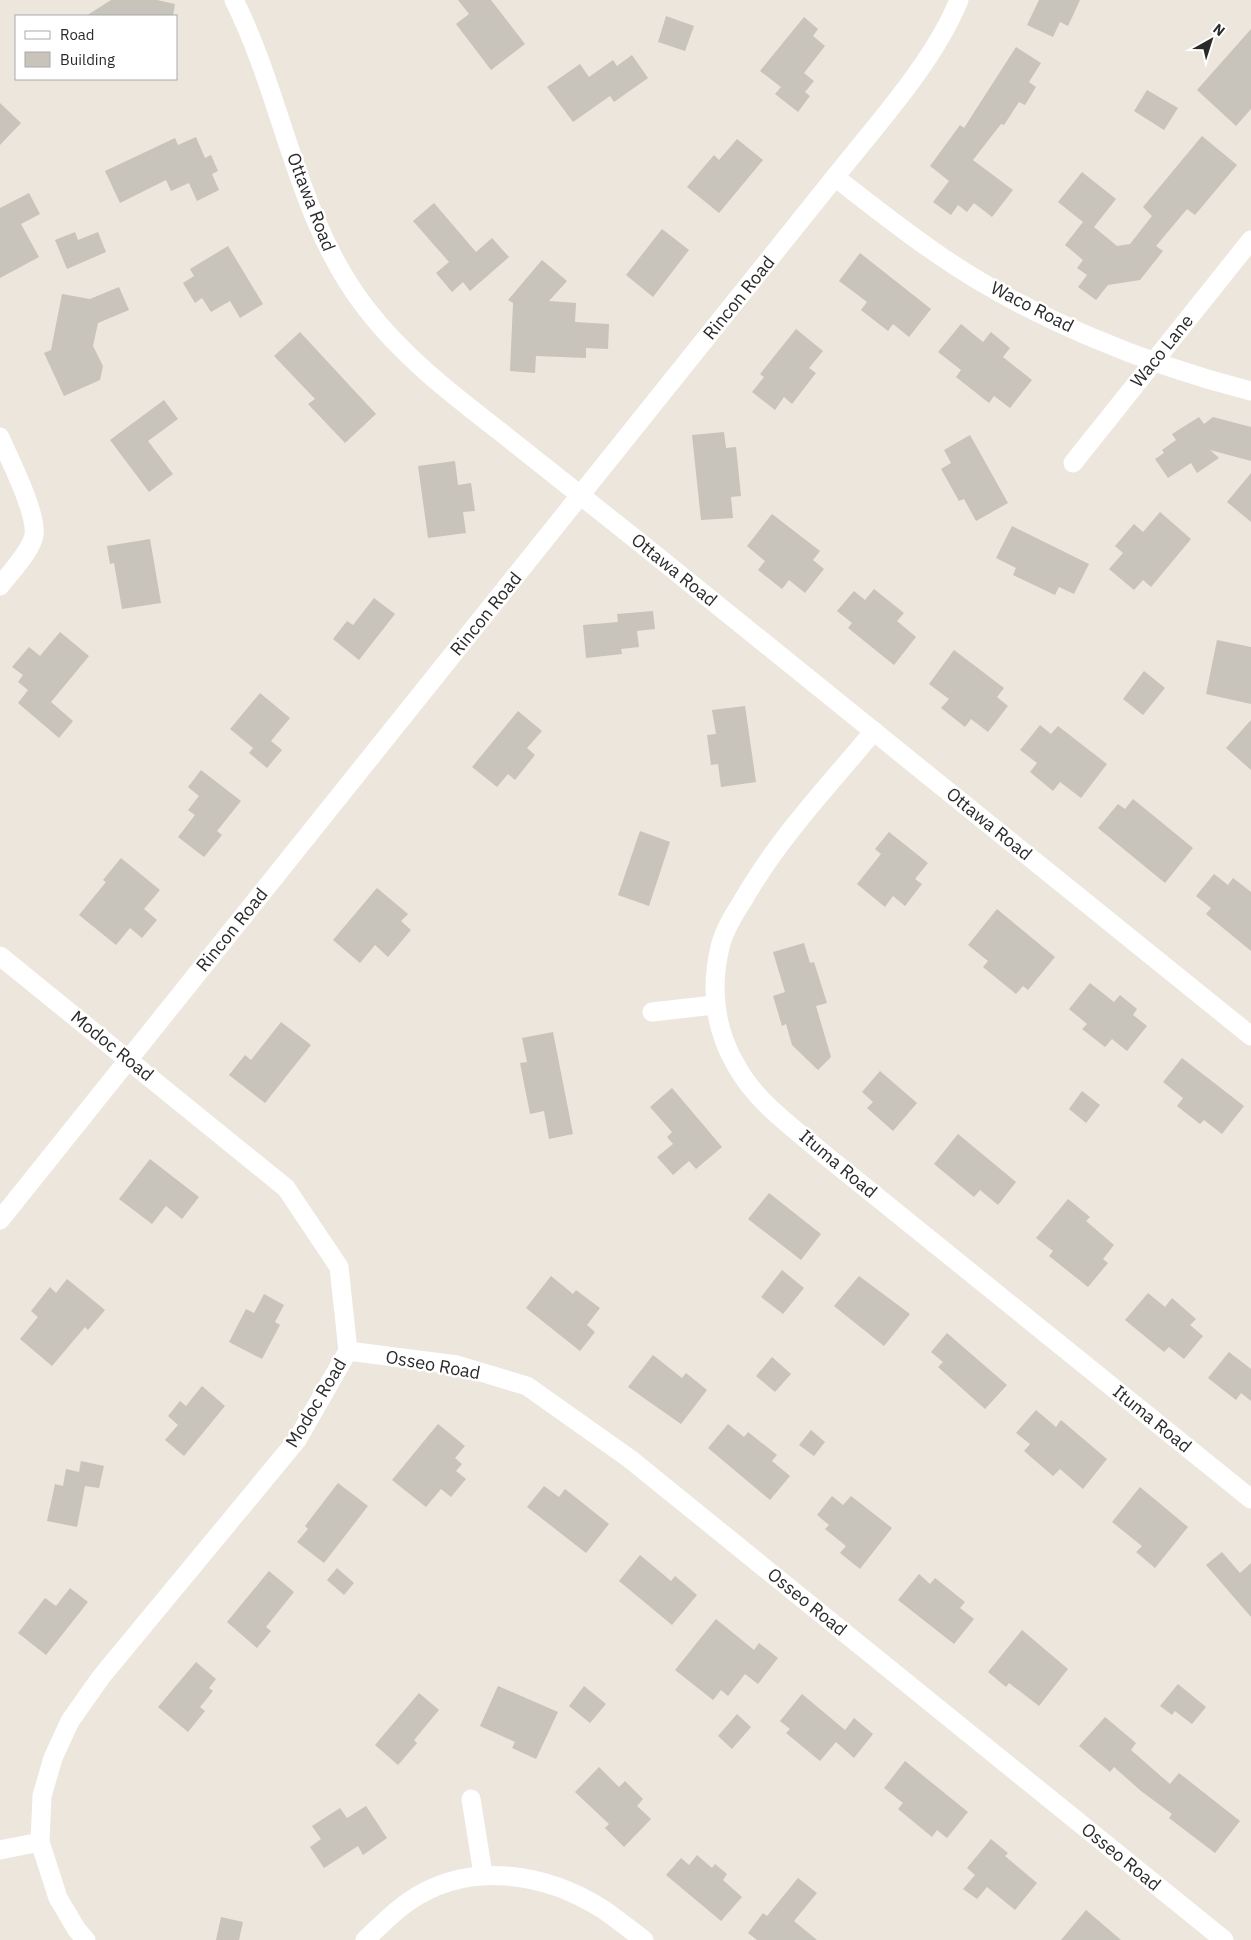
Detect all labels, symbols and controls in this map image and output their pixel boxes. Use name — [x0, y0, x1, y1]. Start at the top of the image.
legend — [15, 15, 178, 80]
north arrow — [1186, 15, 1236, 65]
text: N — [1210, 20, 1229, 40]
text: Road — [60, 25, 95, 44]
text: Building — [60, 50, 115, 69]
street label: Ottawa Road — [282, 149, 341, 254]
street label: Rincon Road — [698, 251, 779, 344]
street label: Waco Road — [987, 276, 1078, 337]
street label: Waco Lane — [1125, 309, 1198, 392]
street label: Ottawa Road — [627, 528, 722, 611]
street label: Rincon Road — [445, 567, 526, 660]
street label: Ottawa Road — [942, 782, 1037, 865]
street label: Rincon Road — [191, 883, 272, 976]
street label: Modoc Road — [66, 1005, 158, 1086]
street label: Ituma Road — [795, 1124, 882, 1203]
street label: Osseo Road — [384, 1345, 482, 1384]
street label: Modoc Road — [280, 1354, 351, 1451]
street label: Ituma Road — [1108, 1380, 1196, 1457]
street label: Osseo Road — [763, 1563, 852, 1641]
street label: Osseo Road — [1077, 1818, 1166, 1896]

